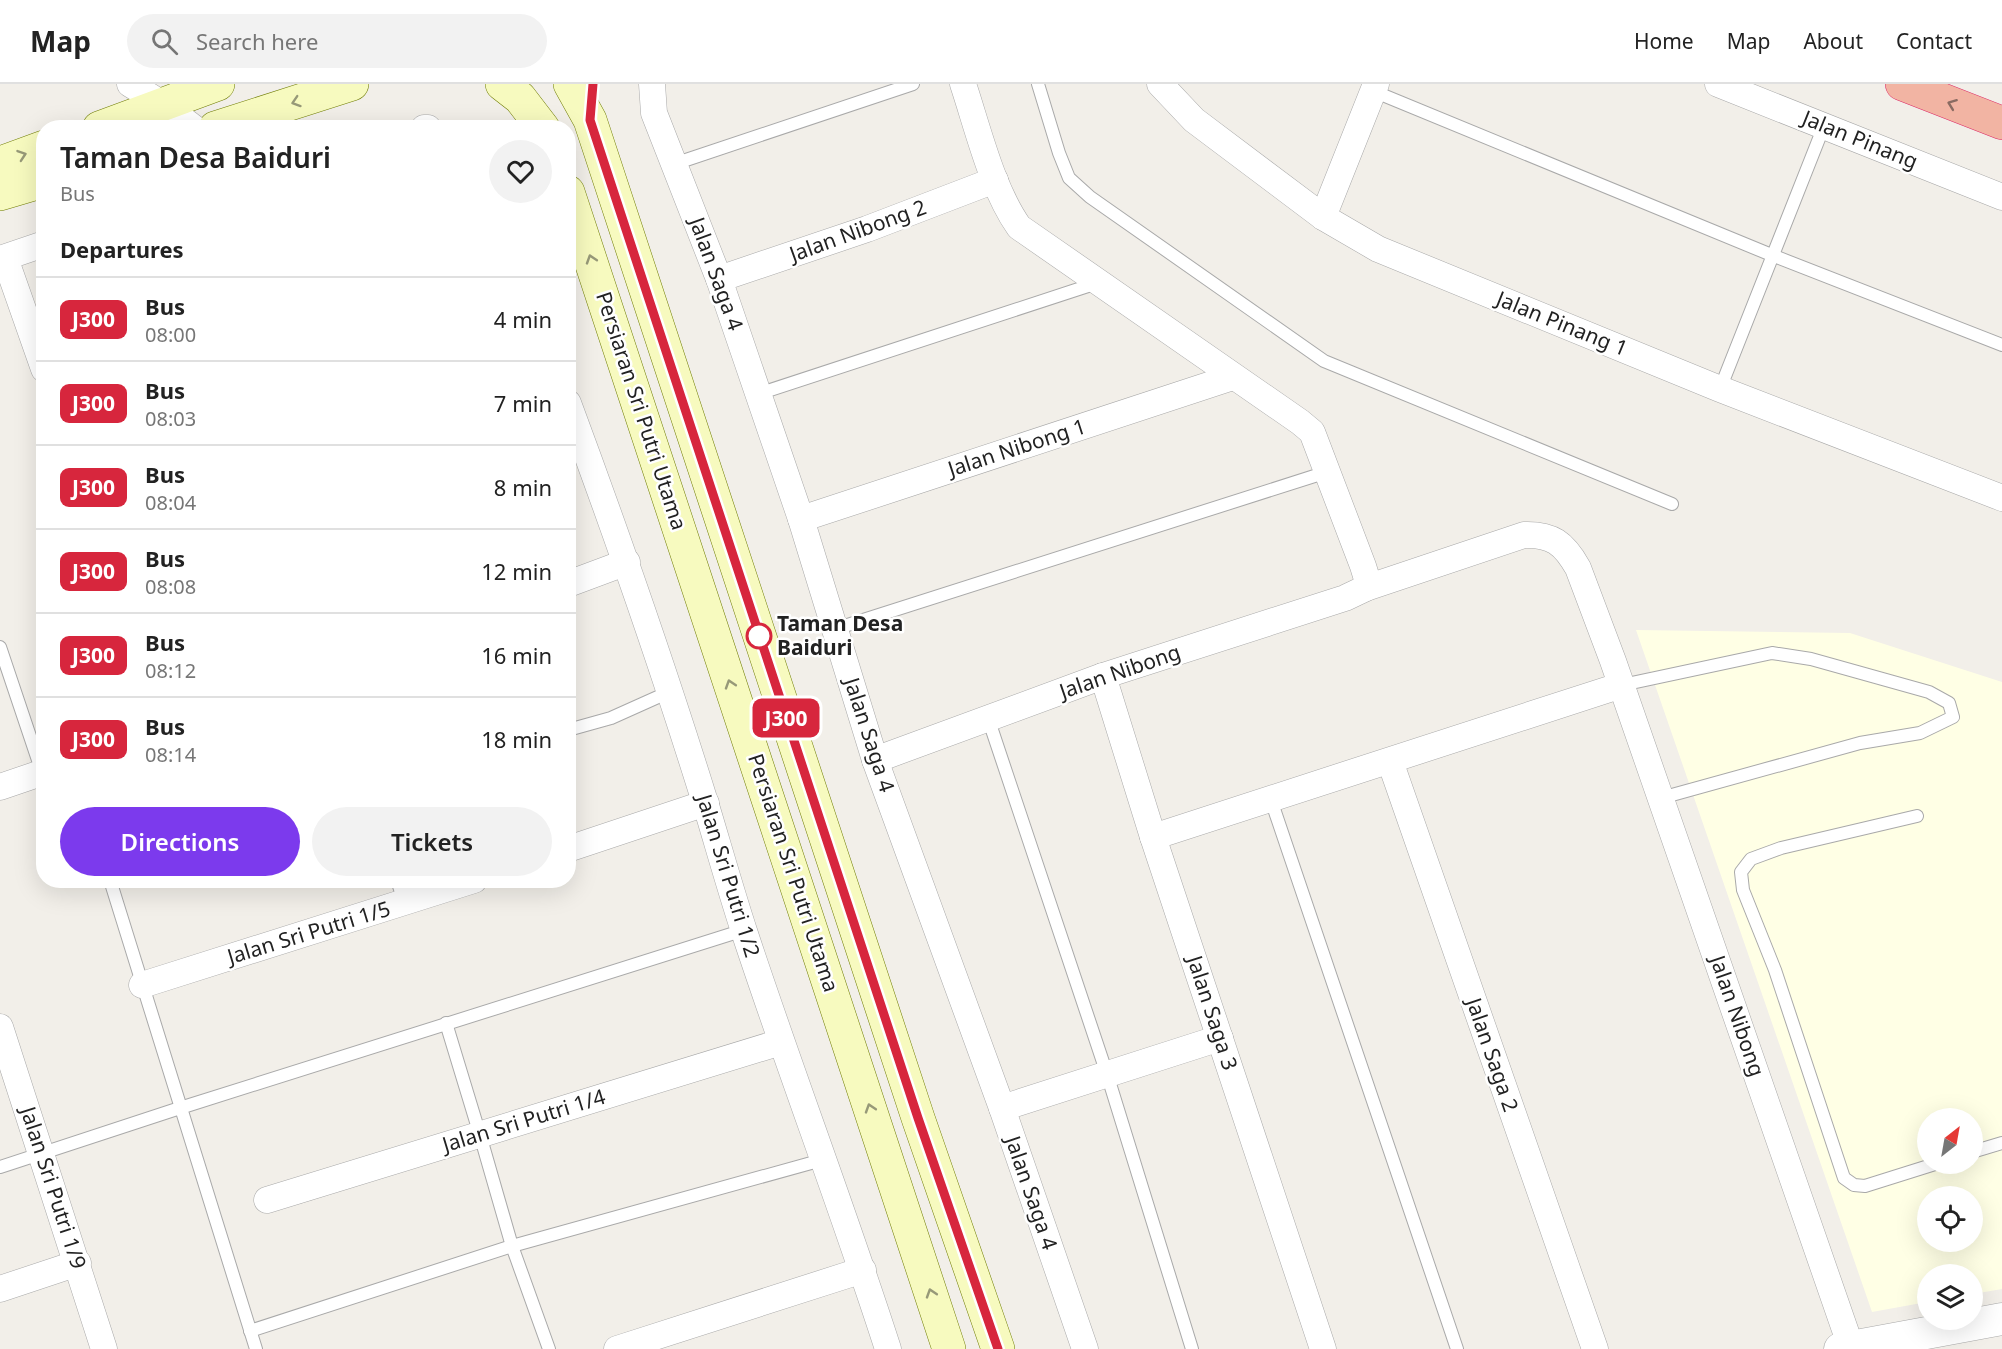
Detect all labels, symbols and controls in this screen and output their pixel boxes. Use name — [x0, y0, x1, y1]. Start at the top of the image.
search box — [127, 14, 547, 68]
text: Map — [30, 22, 91, 60]
icon: search — [148, 25, 181, 58]
text: Search here — [196, 26, 318, 56]
text: Home — [1634, 27, 1694, 55]
text: Map — [1727, 27, 1770, 55]
text: About — [1803, 27, 1863, 55]
text: Contact — [1896, 27, 1972, 55]
one-way arrow — [291, 95, 302, 107]
one-way arrow — [1947, 99, 1958, 111]
street label: Jalan Pinang — [1797, 103, 1922, 175]
text: Taman Desa Baiduri — [60, 138, 331, 176]
button: heart — [489, 140, 552, 203]
one-way arrow — [16, 149, 27, 162]
text: Bus — [60, 180, 95, 207]
street label: Jalan Nibong 2 — [784, 192, 930, 268]
street label: Jalan Saga 4 — [683, 211, 750, 334]
text: Departures — [60, 234, 184, 264]
one-way arrow — [585, 254, 598, 265]
street label: Jalan Pinang 1 — [1491, 283, 1632, 362]
street label: Persiaran Sri Putri Utama — [590, 288, 694, 533]
text: Bus — [145, 291, 185, 321]
text: 4 min — [494, 304, 552, 334]
text: J300 — [72, 305, 115, 333]
text: 08:00 — [145, 321, 196, 348]
text: Bus — [145, 375, 185, 405]
text: 7 min — [494, 388, 552, 418]
text: J300 — [72, 389, 115, 417]
text: 08:03 — [145, 405, 196, 432]
street label: Jalan Nibong 1 — [942, 412, 1089, 483]
text: Bus — [145, 459, 185, 489]
text: 8 min — [494, 472, 552, 502]
text: J300 — [72, 473, 115, 501]
text: 08:04 — [145, 489, 196, 516]
text: Bus — [145, 543, 185, 573]
text: 12 min — [481, 556, 552, 586]
text: J300 — [72, 557, 115, 585]
text: 08:08 — [145, 573, 196, 600]
place label: Taman Desa Baiduri — [777, 609, 903, 661]
marker: Taman Desa Baiduri — [746, 623, 772, 649]
text: Bus — [145, 627, 185, 657]
street label: Jalan Nibong — [1054, 637, 1184, 705]
text: 16 min — [481, 640, 552, 670]
text: J300 — [72, 641, 115, 669]
text: 08:12 — [145, 657, 196, 684]
street label: Jalan Saga 4 — [838, 672, 902, 795]
one-way arrow — [725, 679, 738, 690]
line badge: J300 — [744, 698, 828, 738]
text: J300 — [765, 704, 808, 732]
text: Bus — [145, 711, 185, 741]
text: 18 min — [481, 724, 552, 754]
text: J300 — [72, 725, 115, 753]
text: 08:14 — [145, 741, 196, 768]
street label: Persiaran Sri Putri Utama — [742, 750, 846, 995]
street label: Jalan Sri Putri 1/2 — [690, 789, 767, 961]
button: Directions — [60, 807, 300, 876]
button: Tickets — [312, 807, 552, 876]
street label: Jalan Sri Putri 1/5 — [222, 894, 394, 971]
street label: Jalan Saga 3 — [1181, 950, 1245, 1073]
street label: Jalan Nibong — [1704, 950, 1772, 1080]
street label: Jalan Saga 2 — [1460, 992, 1525, 1115]
street label: Jalan Sri Putri 1/4 — [437, 1082, 609, 1159]
street label: Jalan Sri Putri 1/9 — [14, 1101, 93, 1272]
one-way arrow — [865, 1103, 877, 1114]
north arrow — [1917, 1108, 1983, 1174]
map controls — [1917, 1108, 1983, 1330]
street label: Jalan Saga 4 — [999, 1130, 1064, 1253]
button: locate — [1917, 1186, 1983, 1252]
button: layers — [1917, 1264, 1983, 1330]
one-way arrow — [926, 1288, 938, 1299]

